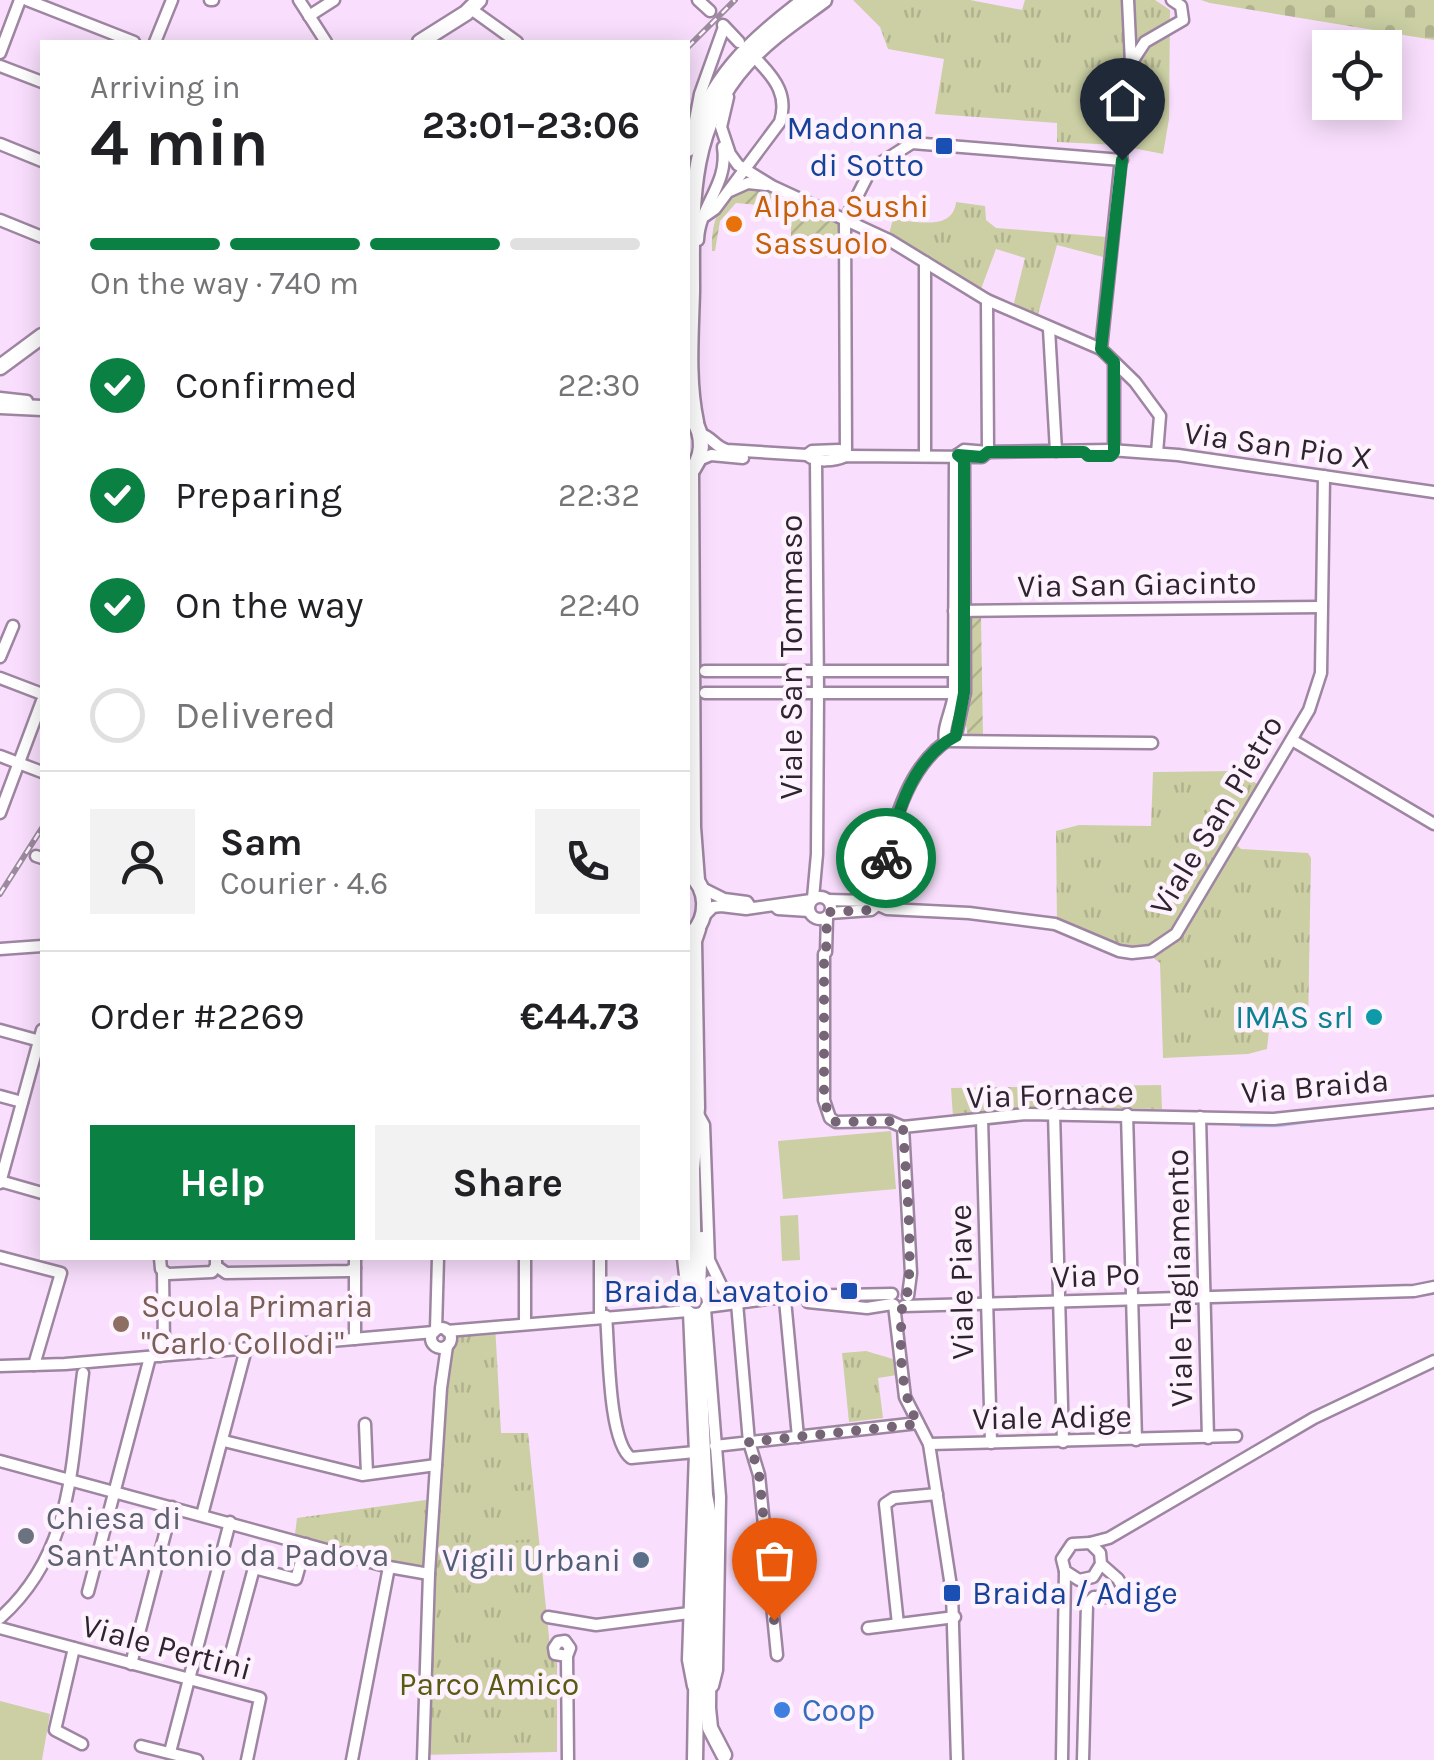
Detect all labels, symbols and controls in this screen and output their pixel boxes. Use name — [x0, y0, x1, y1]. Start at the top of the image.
map controls — [1312, 30, 1402, 120]
button: locate — [1312, 30, 1402, 120]
pin — [1080, 58, 1165, 161]
text: Arriving in — [90, 69, 241, 106]
icon: home — [1095, 73, 1150, 128]
text: 23:01–23:06 — [422, 103, 640, 148]
text: 4 min — [90, 105, 269, 181]
place label: Madonna di Sotto — [787, 110, 924, 184]
marker: Madonna di Sotto — [933, 135, 955, 157]
place label: Alpha Sushi Sassuolo — [754, 188, 929, 262]
marker: Alpha Sushi Sassuolo — [723, 213, 745, 235]
text: On the way · 740 m — [90, 265, 359, 302]
icon: check — [90, 358, 145, 413]
text: Confirmed — [175, 363, 358, 408]
text: 22:30 — [558, 367, 640, 404]
street label: Via San Pio X — [1182, 414, 1374, 477]
icon: check — [90, 468, 145, 523]
text: Preparing — [175, 473, 342, 518]
text: 22:32 — [558, 477, 640, 514]
street label: Viale San Tommaso — [773, 515, 810, 799]
street label: Via San Giacinto — [1017, 564, 1257, 605]
icon: check — [90, 578, 145, 633]
text: On the way — [175, 583, 363, 628]
text: 22:40 — [559, 587, 640, 624]
text: Delivered — [175, 693, 336, 738]
street label: Viale San Pietro — [1142, 709, 1291, 922]
courier — [836, 808, 936, 908]
button: person — [90, 809, 195, 914]
button: phone — [535, 809, 640, 914]
text: Sam — [220, 820, 303, 865]
icon: bike — [859, 831, 914, 886]
text: Courier · 4.6 — [220, 865, 388, 902]
text: Order #2269 — [90, 994, 305, 1039]
text: €44.73 — [520, 994, 640, 1039]
place label: IMAS srl — [1235, 999, 1354, 1036]
marker: IMAS srl — [1363, 1006, 1385, 1028]
street label: Via Braida — [1240, 1062, 1390, 1111]
street label: Via Fornace — [966, 1073, 1134, 1116]
button: Help — [90, 1125, 355, 1240]
button: Share — [375, 1125, 640, 1240]
street label: Viale Tagliamento — [1159, 1149, 1200, 1407]
street label: Viale Piave — [942, 1204, 981, 1360]
street label: Via Po — [1051, 1255, 1141, 1296]
place label: Braida Lavatoio — [603, 1273, 829, 1310]
marker: Braida Lavatoio — [838, 1280, 860, 1302]
place label: Scuola Primaria "Carlo Collodi" — [141, 1288, 373, 1362]
marker: Scuola Primaria "Carlo Collodi" — [110, 1313, 132, 1335]
street label: Viale Adige — [972, 1398, 1132, 1437]
place label: Chiesa di Sant'Antonio da Padova — [46, 1500, 389, 1574]
pin — [732, 1518, 817, 1621]
marker: Chiesa di Sant'Antonio da Padova — [15, 1525, 37, 1547]
icon: bag — [747, 1533, 802, 1588]
place label: Vigili Urbani — [442, 1542, 621, 1579]
marker: Vigili Urbani — [630, 1549, 652, 1571]
place label: Braida / Adige — [972, 1575, 1178, 1612]
marker: Braida / Adige — [941, 1582, 963, 1604]
street label: Viale Pertini — [78, 1607, 256, 1688]
park label: Parco Amico — [399, 1666, 579, 1703]
place label: Coop — [802, 1692, 875, 1729]
marker: Coop — [771, 1699, 793, 1721]

